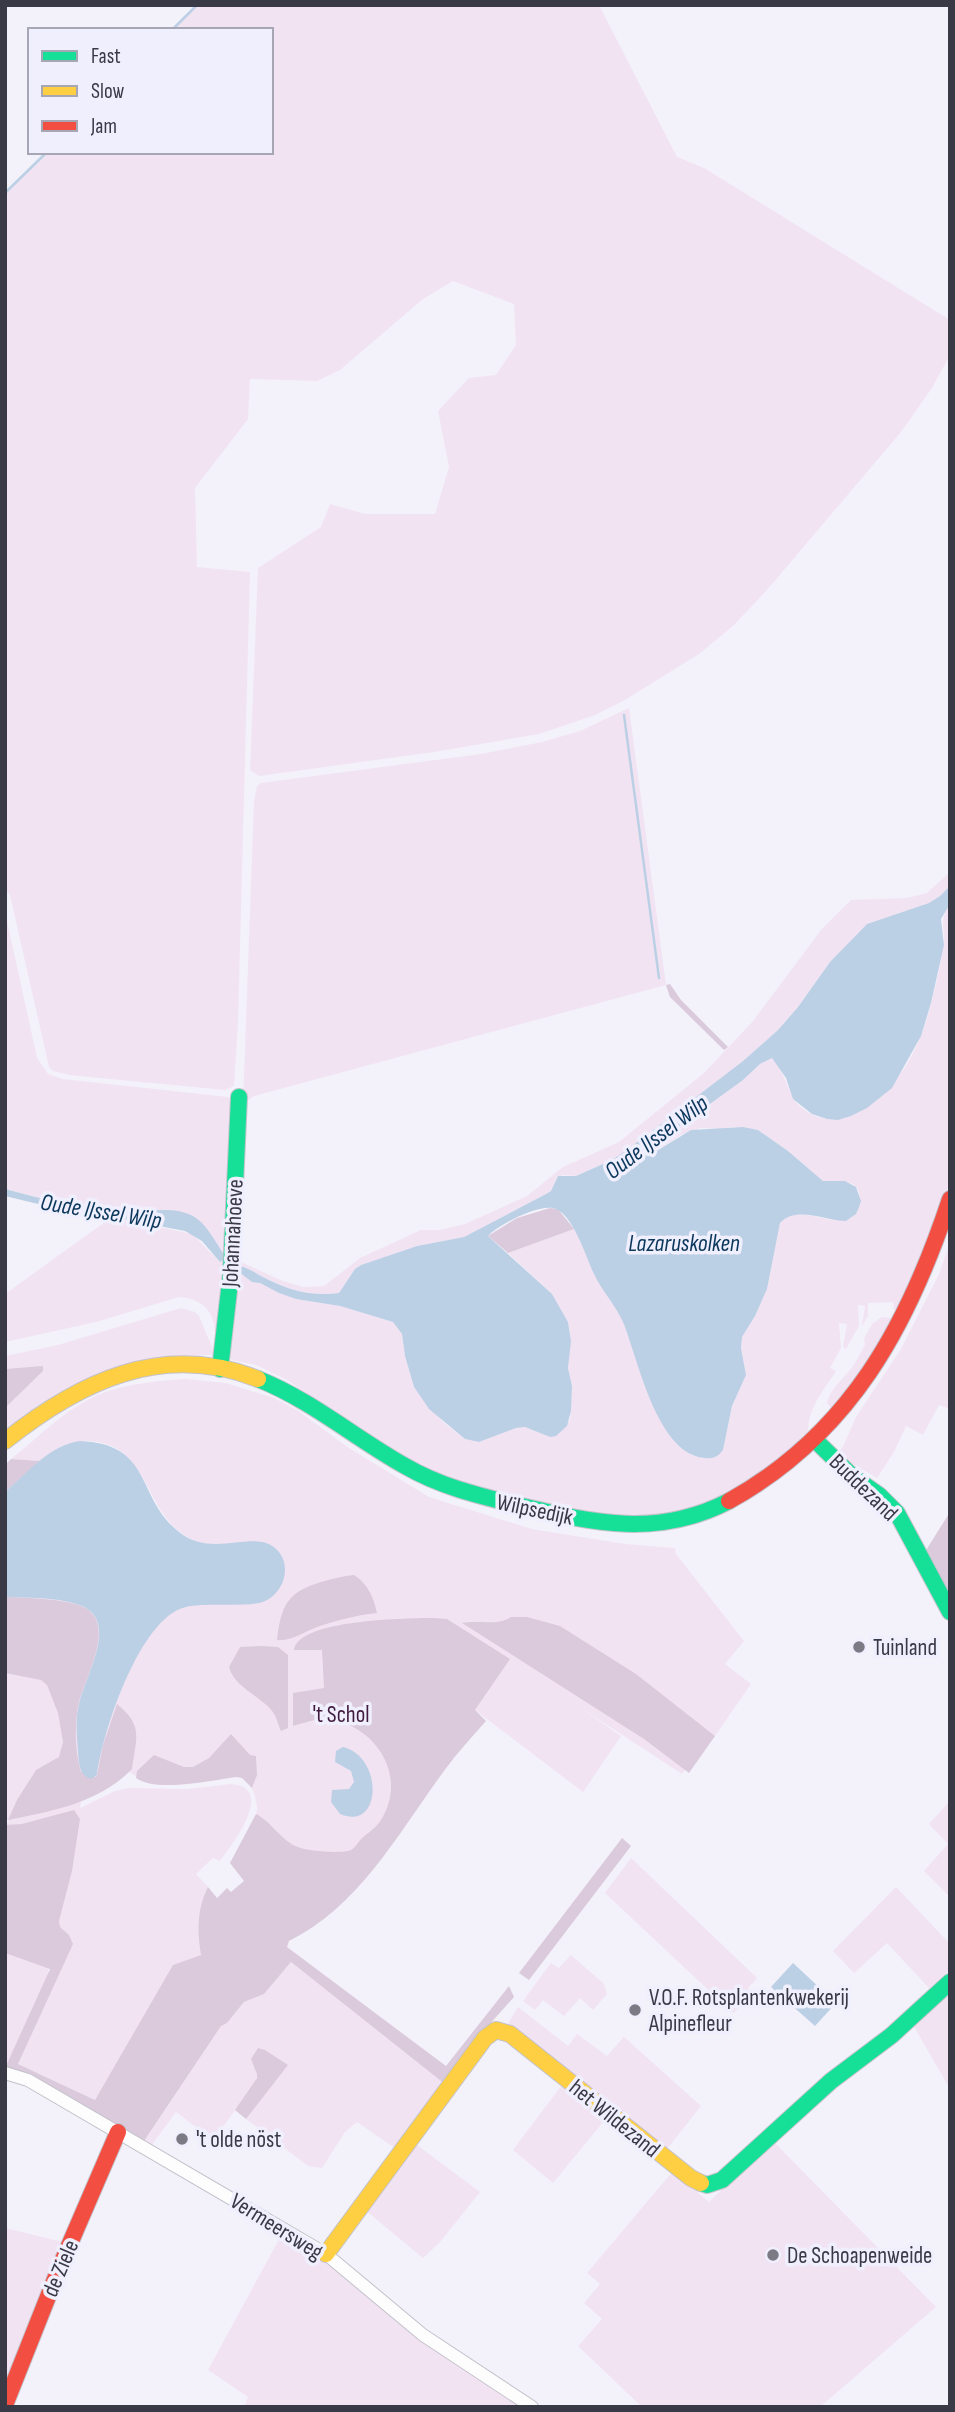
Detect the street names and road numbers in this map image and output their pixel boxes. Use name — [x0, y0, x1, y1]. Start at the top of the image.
street label: Johannahoeve — [216, 1178, 250, 1289]
street label: Buddezand — [823, 1448, 904, 1527]
street label: Wilpsedijk — [494, 1488, 576, 1532]
street label: het Wildezand — [563, 2074, 665, 2164]
street label: Vermeersweg — [225, 2187, 328, 2266]
street label: de Ziele — [36, 2236, 85, 2301]

